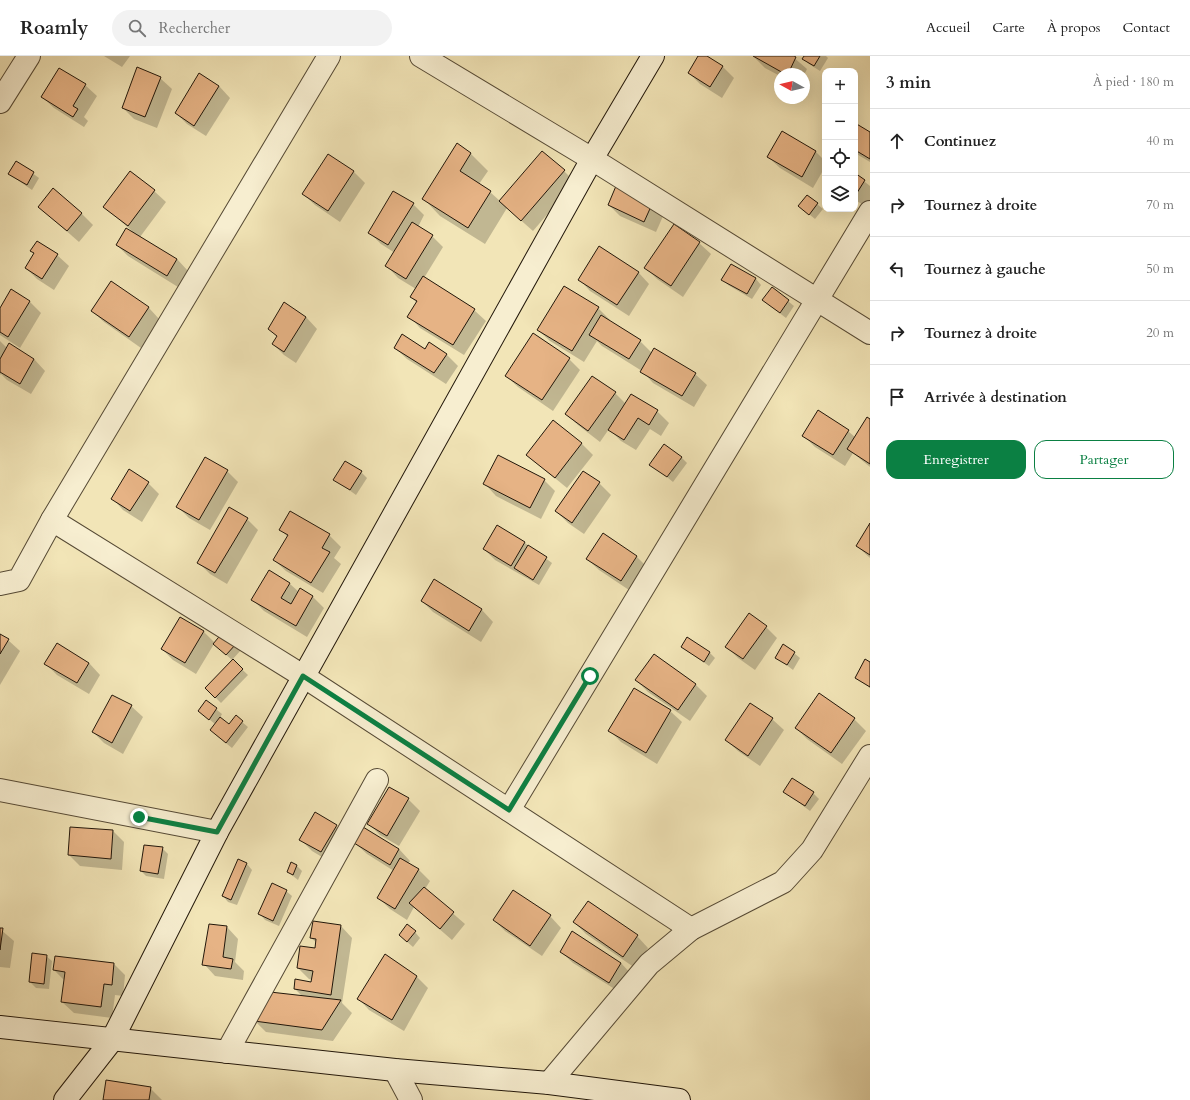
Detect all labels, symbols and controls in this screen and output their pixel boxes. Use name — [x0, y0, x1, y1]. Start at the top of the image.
search box — [112, 10, 392, 46]
text: Roamly — [20, 15, 88, 41]
icon: search — [126, 17, 148, 39]
text: Rechercher — [158, 18, 230, 38]
text: Accueil — [926, 18, 970, 37]
text: Carte — [992, 18, 1025, 37]
text: À propos — [1047, 18, 1100, 37]
text: Contact — [1122, 18, 1170, 37]
north arrow — [774, 68, 810, 104]
map controls — [822, 68, 858, 212]
button: + — [822, 68, 858, 104]
text: 3 min — [886, 71, 931, 94]
text: À pied · 180 m — [1093, 73, 1174, 91]
button: − — [822, 104, 858, 140]
icon: ahead — [886, 130, 908, 152]
text: Continuez — [924, 131, 996, 151]
text: 40 m — [1146, 132, 1174, 150]
button: locate — [822, 140, 858, 176]
button: layers — [822, 176, 858, 212]
icon: right — [886, 194, 908, 216]
text: Tournez à droite — [924, 195, 1037, 215]
text: 70 m — [1146, 196, 1174, 214]
icon: left — [886, 258, 908, 280]
text: Tournez à gauche — [924, 259, 1046, 279]
text: 50 m — [1146, 260, 1174, 278]
icon: right — [886, 322, 908, 344]
text: Tournez à droite — [924, 323, 1037, 343]
text: 20 m — [1146, 324, 1174, 342]
icon: arrive — [886, 386, 908, 408]
text: Arrivée à destination — [924, 387, 1067, 407]
button: Enregistrer — [886, 440, 1026, 479]
button: Partager — [1034, 440, 1174, 479]
route start — [581, 667, 599, 685]
route end — [130, 808, 148, 826]

